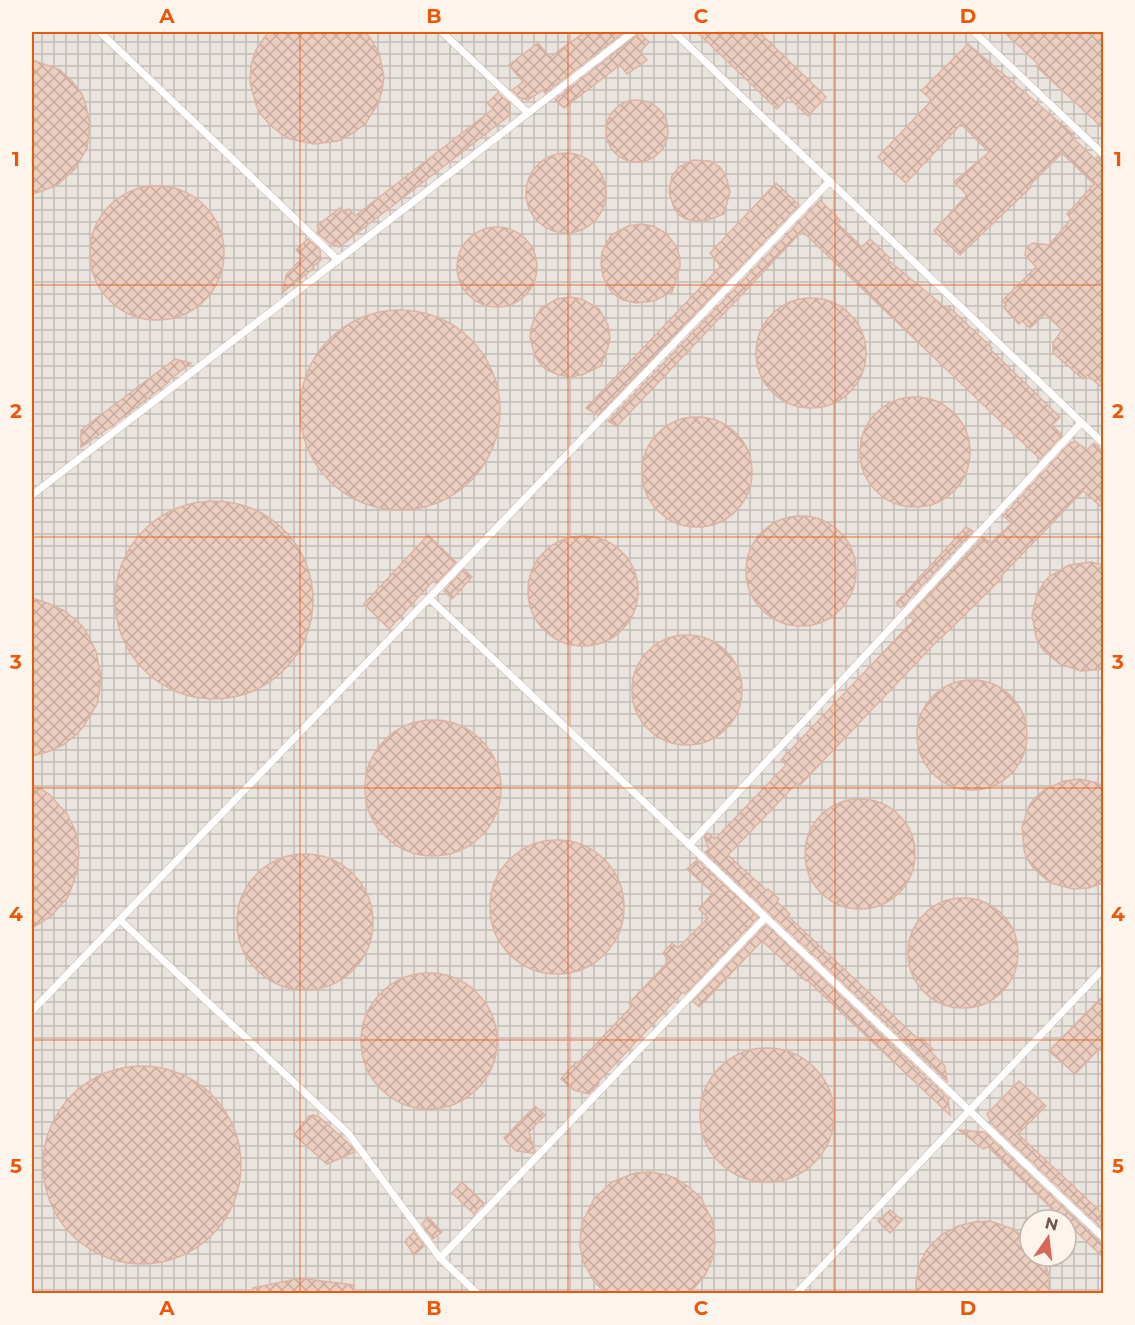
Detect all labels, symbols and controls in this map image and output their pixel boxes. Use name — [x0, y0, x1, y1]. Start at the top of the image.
text: A — [158, 4, 175, 28]
text: B — [426, 4, 442, 28]
text: C — [694, 4, 709, 28]
text: D — [960, 4, 976, 28]
text: 1 — [12, 147, 20, 171]
text: 1 — [1114, 147, 1122, 171]
text: 2 — [10, 399, 22, 423]
text: 2 — [1112, 399, 1124, 423]
text: 3 — [9, 650, 22, 674]
text: 3 — [1111, 650, 1124, 674]
text: 4 — [9, 902, 23, 926]
text: 4 — [1111, 902, 1125, 926]
text: 5 — [10, 1154, 22, 1178]
text: 5 — [1112, 1154, 1124, 1178]
north arrow — [1018, 1208, 1078, 1268]
text: N — [1043, 1213, 1060, 1235]
text: A — [158, 1296, 175, 1320]
text: B — [426, 1296, 442, 1320]
text: C — [694, 1296, 709, 1320]
text: D — [960, 1296, 976, 1320]

